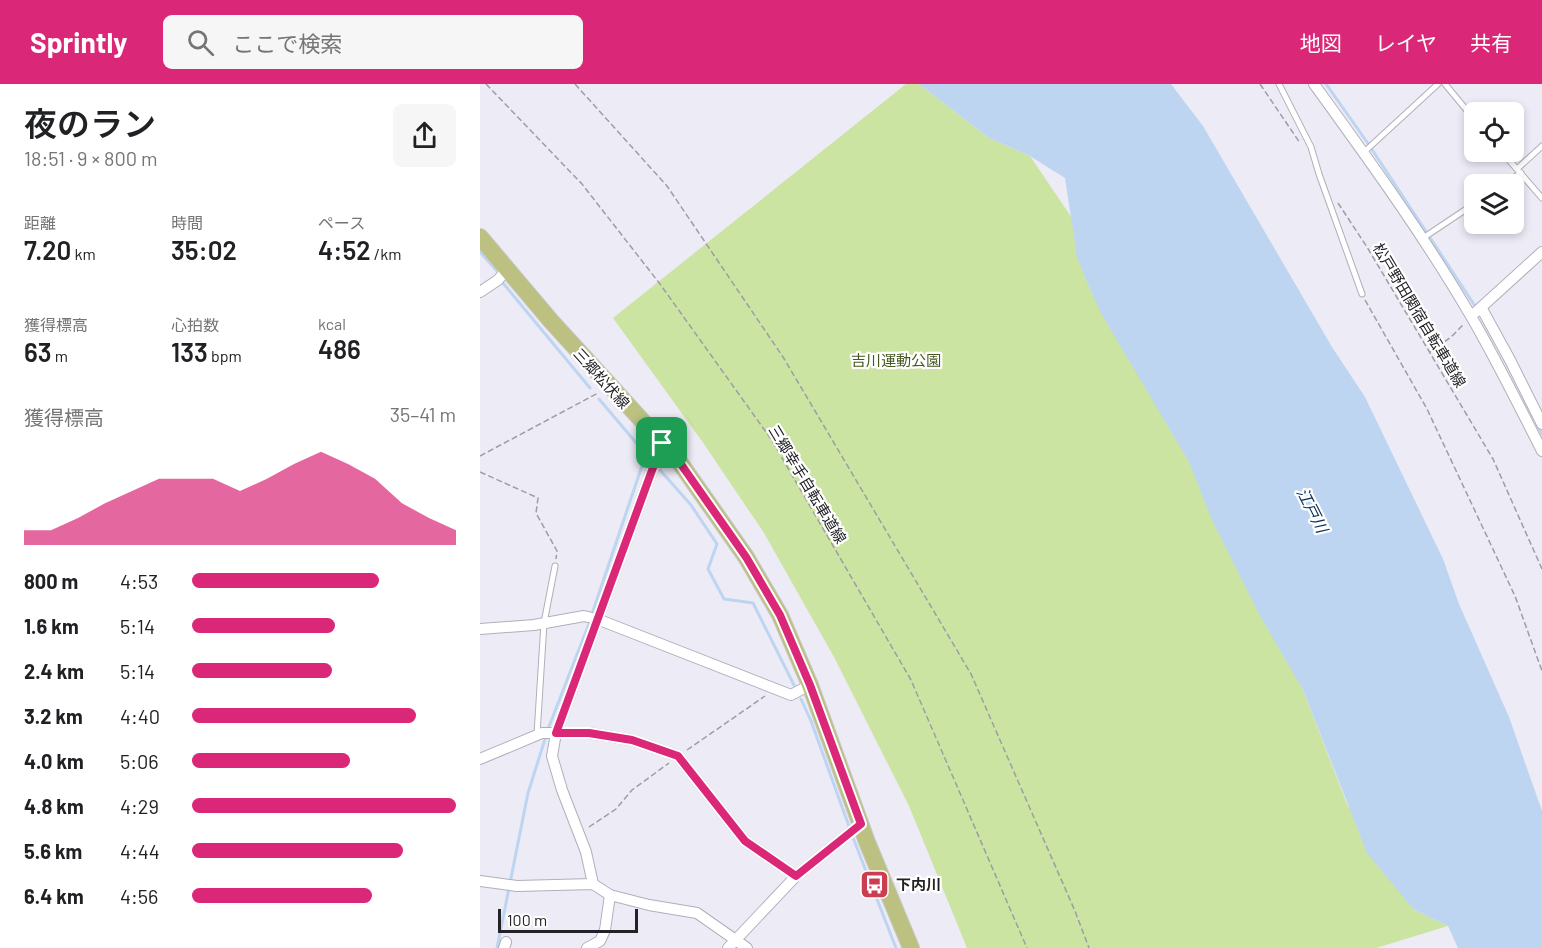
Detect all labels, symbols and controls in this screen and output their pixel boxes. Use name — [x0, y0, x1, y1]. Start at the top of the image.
search box — [163, 15, 583, 69]
text: Sprintly — [30, 25, 127, 59]
icon: search — [184, 26, 217, 59]
text: ここで検索 — [232, 30, 342, 56]
text: 地図 — [1300, 30, 1342, 55]
text: レイヤ — [1375, 30, 1437, 55]
text: 共有 — [1470, 30, 1512, 55]
map controls — [1464, 102, 1524, 234]
button: locate — [1464, 102, 1524, 162]
text: 夜のラン — [24, 103, 156, 143]
button: share — [393, 104, 456, 167]
text: 18:51 · 9 × 800 m — [24, 146, 158, 170]
button: layers — [1464, 174, 1524, 234]
text: 距離 — [24, 213, 56, 232]
text: 時間 — [171, 213, 203, 232]
text: ペース — [318, 213, 365, 232]
text: 7.20 — [24, 234, 71, 265]
text: 35:02 — [171, 234, 237, 265]
text: 4:52 — [318, 234, 371, 265]
street label: 松戸野田関宿自転車道線 — [1370, 240, 1470, 390]
text: km — [71, 244, 96, 263]
text: /km — [371, 244, 401, 263]
text: kcal — [318, 314, 346, 333]
text: 獲得標高 — [24, 315, 88, 334]
text: 心拍数 — [171, 315, 219, 334]
text: 486 — [318, 333, 361, 364]
text: 63 — [24, 336, 52, 367]
text: 133 — [171, 336, 208, 367]
street label: 三郷松伏線 — [570, 344, 634, 412]
text: m — [52, 346, 68, 365]
text: bpm — [208, 346, 242, 365]
park label: 吉川運動公園 — [851, 351, 941, 369]
text: 35–41 m — [390, 402, 456, 426]
text: 獲得標高 — [24, 405, 104, 429]
pin — [636, 417, 687, 468]
street label: 三郷幸手自転車道線 — [766, 421, 850, 547]
icon: arrive — [645, 426, 678, 459]
water label: 江戸川 — [1294, 484, 1333, 537]
text: 800 m — [24, 569, 78, 593]
text: 4:53 — [120, 569, 158, 593]
text: 1.6 km — [24, 614, 79, 638]
text: 5:14 — [120, 614, 155, 638]
text: 2.4 km — [24, 659, 84, 683]
text: 5:14 — [120, 659, 155, 683]
text: 3.2 km — [24, 704, 83, 728]
text: 4:40 — [120, 704, 160, 728]
text: 4.0 km — [24, 749, 84, 773]
text: 5:06 — [120, 749, 159, 773]
text: 4.8 km — [24, 794, 84, 818]
text: 4:29 — [120, 794, 159, 818]
text: 5.6 km — [24, 839, 82, 863]
text: 4:44 — [120, 839, 160, 863]
bus stop icon: 下内川 — [859, 868, 891, 900]
place label: 下内川 — [896, 875, 941, 893]
text: 6.4 km — [24, 884, 84, 908]
text: 4:56 — [120, 884, 158, 908]
scale bar — [498, 906, 638, 934]
text: 100 m — [507, 910, 547, 929]

